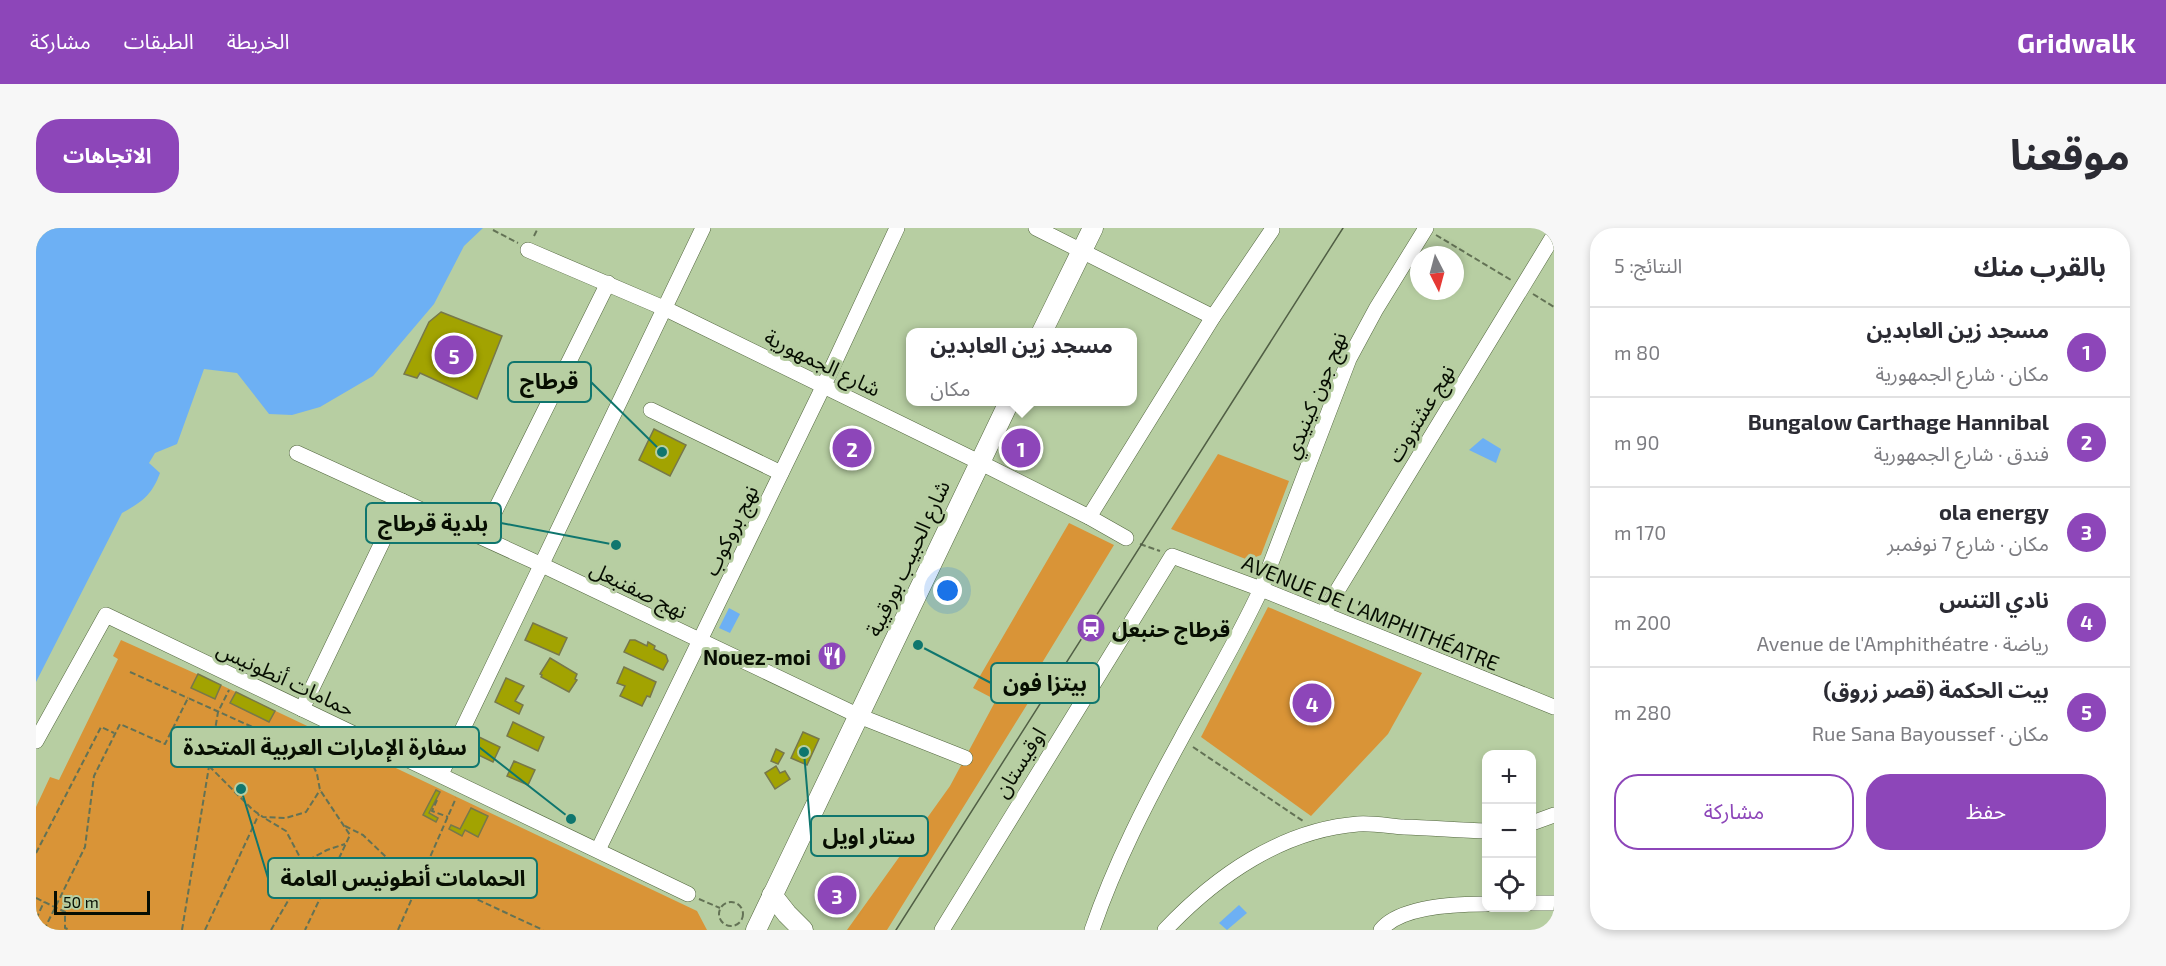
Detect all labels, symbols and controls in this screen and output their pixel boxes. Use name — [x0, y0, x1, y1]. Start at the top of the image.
text: Gridwalk — [2017, 25, 2136, 59]
text: مشاركة — [30, 28, 91, 53]
text: الطبقات — [124, 28, 194, 53]
text: الخريطة — [227, 28, 290, 53]
button: الاتجاهات — [36, 119, 179, 193]
text: موقعنا — [2010, 128, 2130, 178]
north arrow — [1410, 246, 1464, 300]
text: بالقرب منك — [1974, 250, 2106, 281]
text: النتائج: 5 — [1614, 253, 1682, 277]
text: مسجد زين العابدين — [1867, 316, 2049, 342]
street label: شارع الجمهورية — [759, 323, 885, 404]
popup — [906, 328, 1137, 406]
street label: نهج جون كينيدي — [1277, 328, 1355, 464]
text: مسجد زين العابدين — [930, 331, 1113, 357]
pin: 5 — [434, 332, 474, 378]
text: 80 m — [1614, 340, 1660, 364]
text: 1 — [2082, 340, 2091, 364]
street label: نهج عشتروت — [1381, 360, 1462, 468]
text: مكان · شارع الجمهورية — [1875, 361, 2049, 385]
callout: قرطاج — [508, 362, 591, 402]
text: قرطاج — [520, 367, 578, 398]
text: مكان — [930, 376, 970, 400]
text: Bungalow Carthage Hannibal — [1748, 408, 2049, 434]
pin: 2 — [832, 426, 872, 470]
pin: 1 — [1002, 426, 1040, 470]
text: 90 m — [1614, 430, 1660, 454]
text: 2 — [2081, 430, 2092, 454]
text: فندق · شارع الجمهورية — [1874, 441, 2049, 465]
street label: شارع الحبيب بورقيبة — [860, 476, 958, 642]
street label: نهج بروكوب — [697, 481, 766, 581]
text: ola energy — [1939, 498, 2049, 524]
callout: بلدية قرطاج — [366, 503, 501, 543]
text: بلدية قرطاج — [378, 509, 488, 540]
text: 170 m — [1614, 520, 1666, 544]
text: 3 — [2081, 520, 2092, 544]
text: مكان · شارع 7 نوفمبر — [1887, 531, 2049, 555]
street label: AVENUE DE L'AMPHITHÉATRE — [1239, 549, 1503, 675]
street label: نهج صفنبعل — [585, 555, 692, 627]
your location — [933, 576, 962, 605]
text: نادي التنس — [1939, 586, 2049, 612]
text: 200 m — [1614, 610, 1671, 634]
text: 4 — [2080, 610, 2093, 634]
station icon: قرطاج حنبعل — [1075, 612, 1107, 644]
place label: قرطاج حنبعل — [1112, 616, 1230, 645]
text: رياضة · Avenue de l'Amphithéatre — [1757, 631, 2049, 655]
street label: حمامات أنطونيس — [213, 635, 359, 722]
restaurant icon: Nouez-moi — [816, 640, 848, 672]
place label: Nouez-moi — [703, 644, 811, 669]
callout: بيتزا فون — [991, 663, 1099, 703]
text: بيتزا فون — [1003, 669, 1087, 696]
text: بيت الحكمة (قصر زروق) — [1823, 676, 2049, 702]
pin: 4 — [1292, 680, 1332, 726]
text: 280 m — [1614, 700, 1671, 724]
text: 5 — [2081, 700, 2092, 724]
text: مكان · Rue Sana Bayoussef — [1812, 721, 2049, 745]
street label: اوقيستان — [988, 722, 1051, 802]
callout: سفارة الإمارات العربية المتحدة — [171, 727, 479, 767]
text: سفارة الإمارات العربية المتحدة — [183, 733, 467, 763]
map controls — [1482, 750, 1536, 912]
button: + — [1482, 750, 1536, 804]
button: مشاركة — [1614, 774, 1854, 850]
button: حفظ — [1866, 774, 2106, 850]
button: − — [1482, 804, 1536, 858]
callout: ستار اويل — [811, 816, 928, 856]
text: ستار اويل — [823, 822, 915, 850]
callout: الحمامات أنطونيس العامة — [268, 858, 537, 898]
button: locate — [1482, 858, 1536, 912]
text: الحمامات أنطونيس العامة — [280, 864, 526, 891]
pin: 3 — [818, 872, 856, 918]
scale bar — [54, 888, 150, 916]
text: 50 m — [63, 892, 99, 911]

